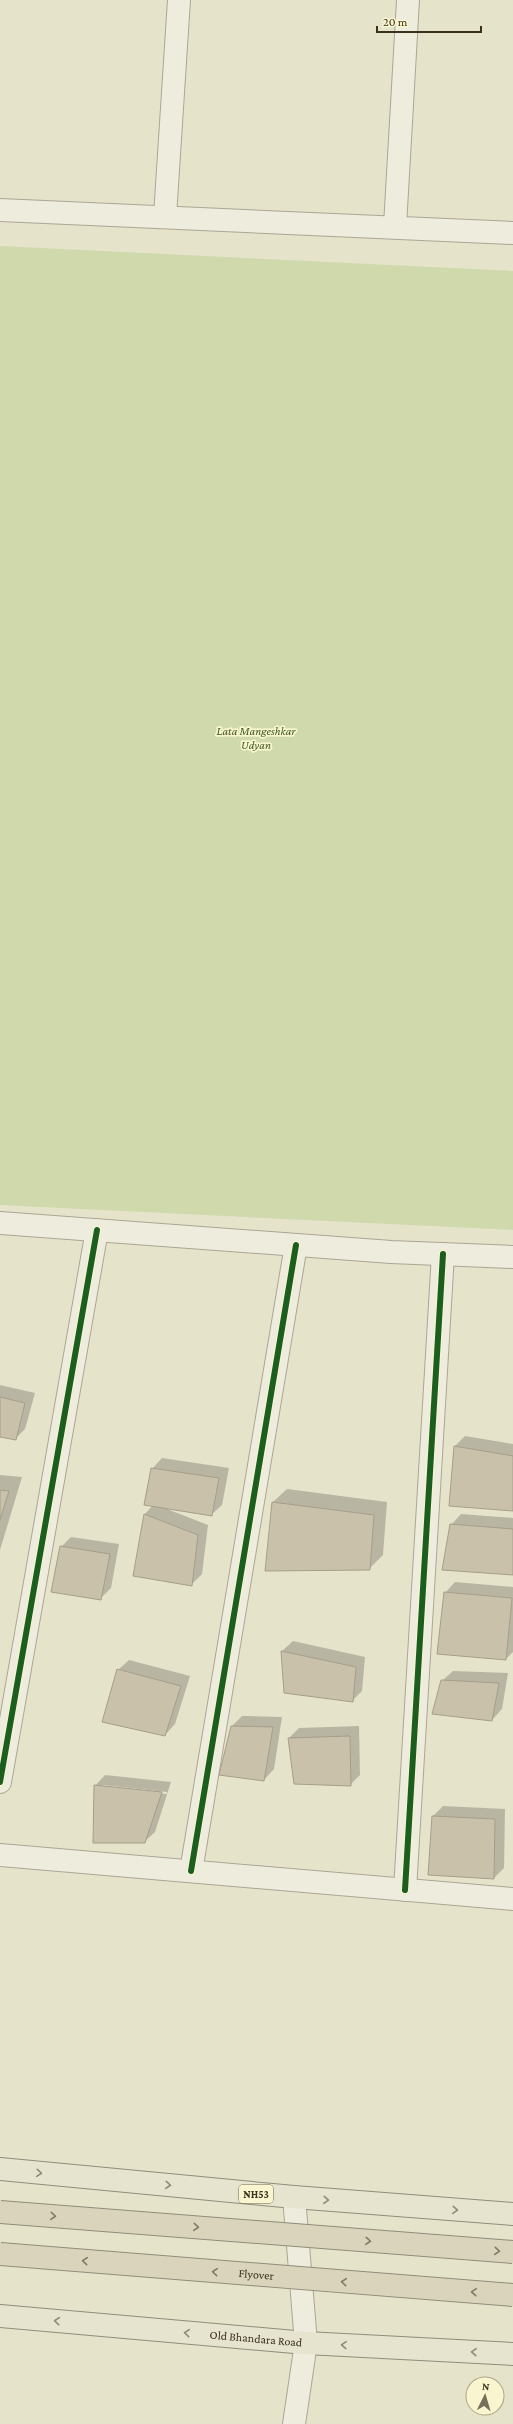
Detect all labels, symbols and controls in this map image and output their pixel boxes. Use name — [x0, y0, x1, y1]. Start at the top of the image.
scale bar — [377, 8, 481, 34]
text: 20 m — [383, 15, 408, 29]
park label: Lata Mangeshkar Udyan — [216, 724, 296, 752]
one-way arrow — [36, 2168, 42, 2177]
one-way arrow — [165, 2181, 171, 2190]
road number: NH53 — [239, 2185, 273, 2203]
one-way arrow — [323, 2195, 329, 2204]
one-way arrow — [452, 2205, 458, 2214]
one-way arrow — [50, 2211, 56, 2220]
one-way arrow — [193, 2223, 199, 2232]
one-way arrow — [365, 2236, 371, 2245]
one-way arrow — [494, 2247, 500, 2256]
one-way arrow — [82, 2256, 88, 2265]
street label: Flyover — [238, 2266, 275, 2283]
one-way arrow — [212, 2267, 218, 2276]
one-way arrow — [341, 2278, 347, 2287]
one-way arrow — [471, 2287, 477, 2296]
one-way arrow — [54, 2317, 60, 2326]
one-way arrow — [184, 2328, 190, 2337]
street label: Old Bhandara Road — [209, 2328, 304, 2350]
one-way arrow — [341, 2341, 347, 2350]
one-way arrow — [471, 2348, 477, 2356]
north arrow — [465, 2376, 505, 2416]
text: N — [482, 2380, 491, 2392]

